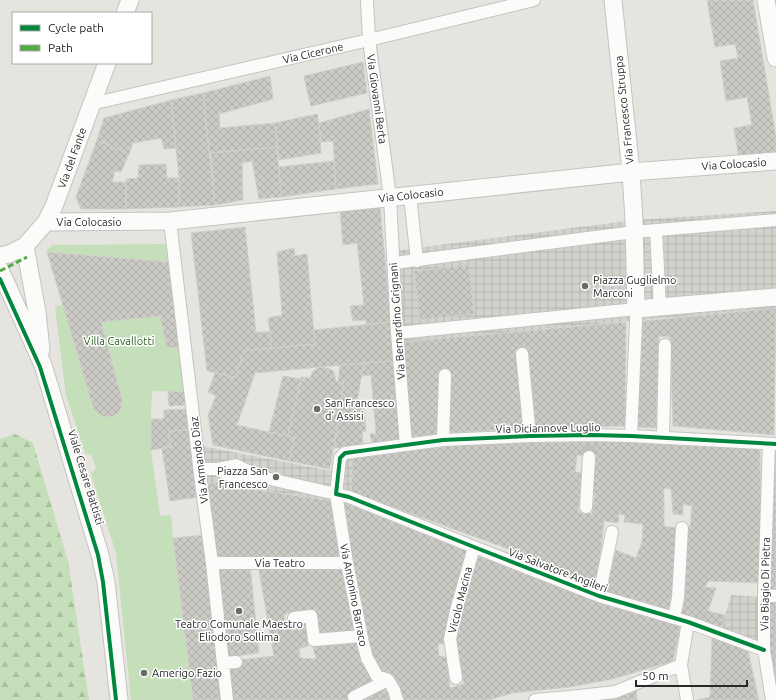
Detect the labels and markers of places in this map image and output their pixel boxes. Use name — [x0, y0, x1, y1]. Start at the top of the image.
place label: Piazza Guglielmo Marconi — [593, 274, 677, 299]
marker: Piazza Guglielmo Marconi — [580, 281, 590, 291]
place label: San Francesco d' Assisi — [325, 397, 394, 422]
marker: San Francesco d' Assisi — [312, 404, 322, 414]
place label: Piazza San Francesco — [217, 465, 268, 490]
marker: Piazza San Francesco — [271, 472, 281, 482]
marker: Teatro Comunale Maestro Eliodoro Sollima — [234, 606, 244, 616]
place label: Teatro Comunale Maestro Eliodoro Sollima — [175, 618, 303, 643]
place label: Amerigo Fazio — [152, 667, 222, 679]
marker: Amerigo Fazio — [139, 668, 149, 678]

